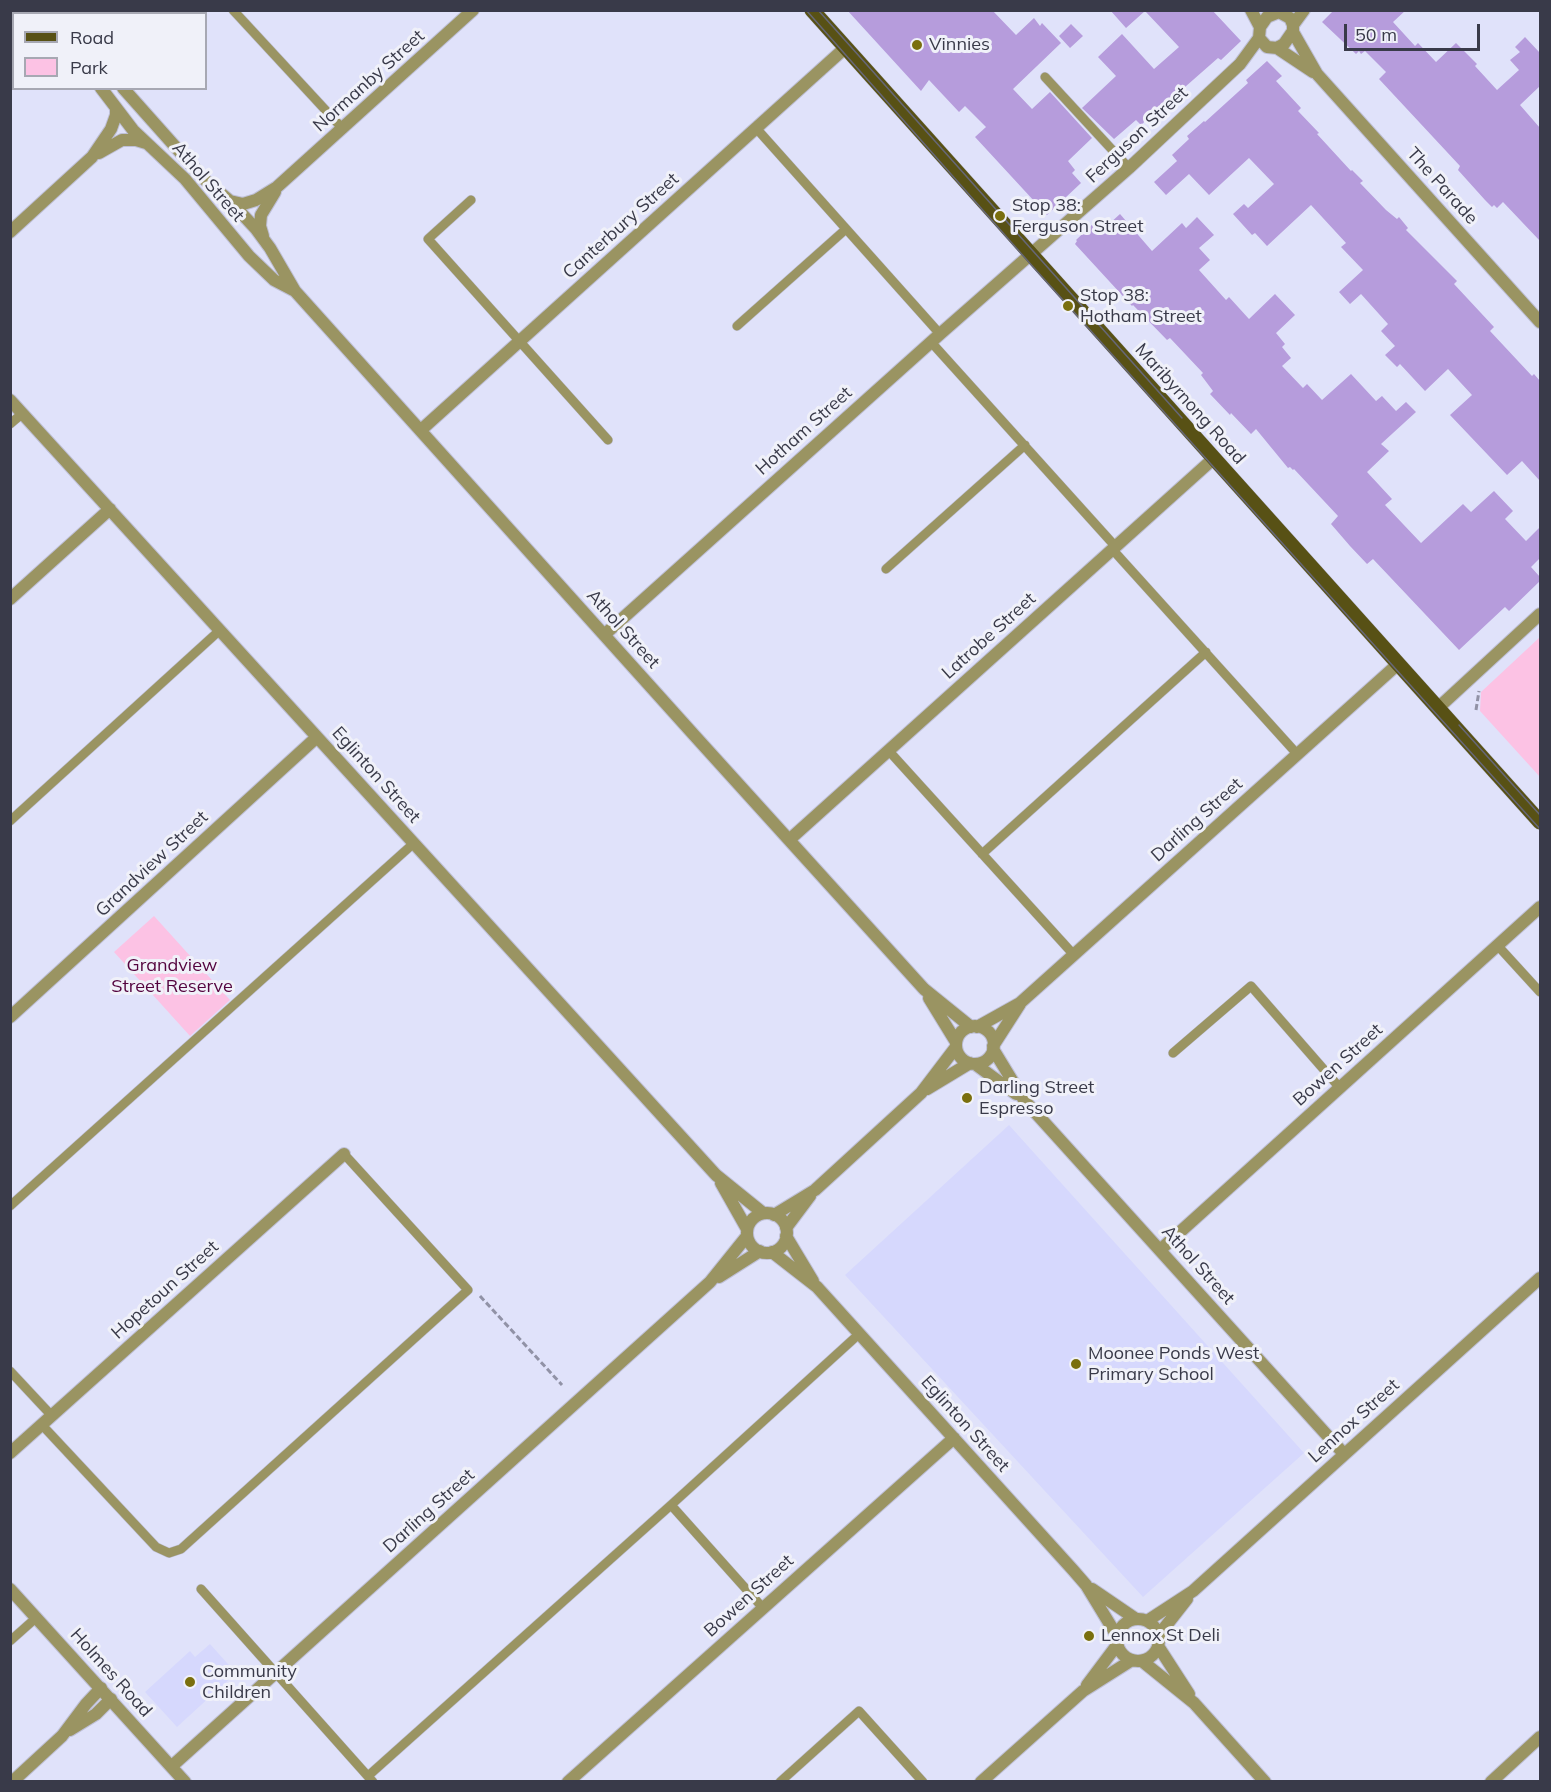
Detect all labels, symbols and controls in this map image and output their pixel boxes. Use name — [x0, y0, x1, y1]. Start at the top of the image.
legend — [12, 12, 207, 90]
scale bar — [1347, 12, 1484, 50]
text: 50 m — [1355, 23, 1397, 46]
street label: Normanby Street — [309, 25, 429, 137]
text: Road — [70, 26, 114, 49]
place label: Vinnies — [929, 34, 990, 56]
marker: Vinnies — [910, 38, 924, 52]
text: Park — [70, 56, 108, 79]
street label: Ferguson Street — [1082, 82, 1192, 188]
street label: Athol Street — [167, 138, 249, 226]
street label: The Parade — [1402, 143, 1482, 229]
street label: Canterbury Street — [559, 168, 683, 284]
place label: Stop 38: Ferguson Street — [1012, 195, 1143, 238]
marker: Stop 38: Ferguson Street — [993, 209, 1007, 223]
place label: Stop 38: Hotham Street — [1080, 285, 1202, 328]
marker: Stop 38: Hotham Street — [1061, 299, 1075, 313]
street label: Maribyrnong Road — [1130, 339, 1250, 469]
street label: Hotham Street — [751, 382, 857, 480]
street label: Athol Street — [582, 585, 664, 673]
street label: Latrobe Street — [938, 588, 1040, 684]
street label: Eglinton Street — [327, 722, 425, 828]
street label: Darling Street — [1147, 773, 1247, 867]
street label: Grandview Street — [91, 807, 213, 921]
park label: Grandview Street Reserve — [111, 955, 233, 998]
street label: Bowen Street — [1289, 1019, 1387, 1111]
place label: Darling Street Espresso — [979, 1077, 1094, 1120]
marker: Darling Street Espresso — [960, 1091, 974, 1105]
street label: Athol Street — [1157, 1221, 1239, 1309]
street label: Hopetoun Street — [107, 1236, 223, 1344]
place label: Moonee Ponds West Primary School — [1088, 1343, 1259, 1386]
marker: Moonee Ponds West Primary School — [1069, 1357, 1083, 1371]
street label: Eglinton Street — [916, 1371, 1014, 1477]
street label: Lennox Street — [1304, 1375, 1404, 1467]
street label: Darling Street — [379, 1464, 479, 1558]
street label: Bowen Street — [700, 1550, 798, 1642]
street label: Holmes Road — [66, 1624, 156, 1722]
place label: Lennox St Deli — [1101, 1625, 1220, 1647]
marker: Lennox St Deli — [1082, 1629, 1096, 1643]
place label: Community Children — [202, 1661, 297, 1704]
marker: Community Children — [183, 1675, 197, 1689]

